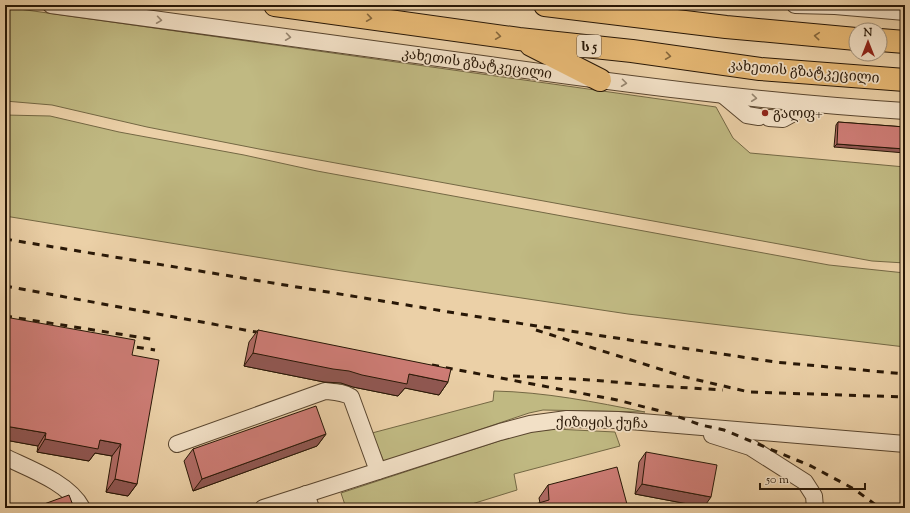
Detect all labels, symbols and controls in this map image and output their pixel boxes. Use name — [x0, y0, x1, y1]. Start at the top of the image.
one-way arrow — [366, 13, 372, 22]
one-way arrow — [156, 15, 162, 24]
north arrow — [848, 22, 888, 62]
text: N — [863, 25, 873, 41]
one-way arrow — [495, 31, 501, 40]
one-way arrow — [814, 31, 820, 40]
one-way arrow — [284, 32, 291, 41]
road number: ს 5 — [577, 35, 601, 57]
street label: კახეთის გზატკეცილი — [400, 45, 553, 85]
one-way arrow — [665, 51, 671, 60]
street label: კახეთის გზატკეცილი — [727, 56, 880, 90]
one-way arrow — [621, 78, 628, 87]
one-way arrow — [751, 93, 757, 102]
place label: გალფ+ — [773, 105, 823, 125]
marker: გალფ+ — [760, 108, 770, 118]
street label: ქიზიყის ქუჩა — [556, 413, 648, 435]
scale bar — [760, 465, 865, 491]
text: 50 m — [765, 471, 789, 489]

